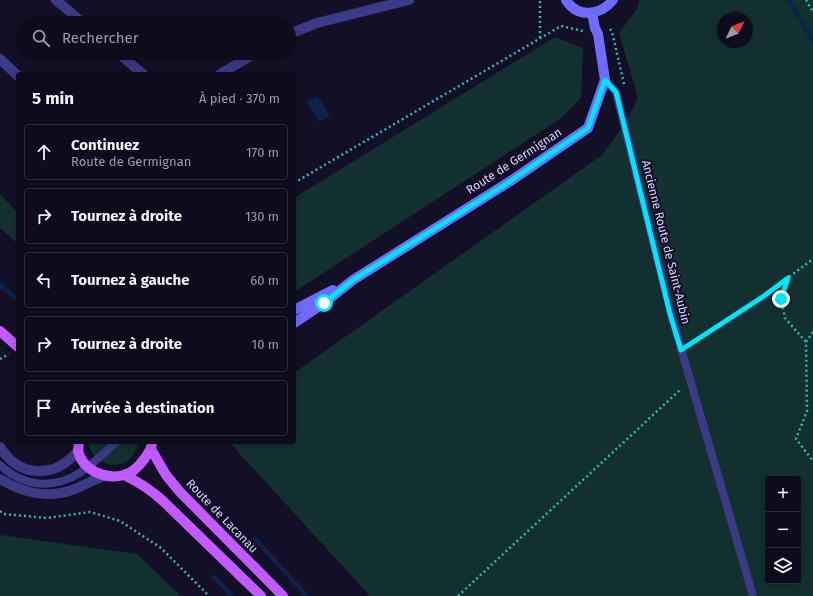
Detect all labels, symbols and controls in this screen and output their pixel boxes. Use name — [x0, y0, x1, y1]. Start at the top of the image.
north arrow — [717, 12, 753, 48]
search box — [16, 16, 296, 60]
icon: search — [30, 27, 52, 49]
text: Rechercher — [62, 29, 138, 47]
text: 5 min — [32, 88, 74, 109]
text: À pied · 370 m — [199, 91, 280, 106]
street label: Route de Germignan — [464, 125, 564, 197]
text: Continuez — [71, 136, 139, 154]
icon: ahead — [33, 141, 55, 163]
text: 170 m — [246, 145, 279, 160]
text: Route de Germignan — [71, 154, 191, 169]
street label: Ancienne Route de Saint-Aubin — [639, 158, 693, 326]
icon: right — [33, 205, 55, 227]
text: Tournez à droite — [71, 207, 182, 225]
text: 130 m — [245, 209, 279, 224]
icon: left — [33, 269, 55, 291]
text: Tournez à gauche — [71, 271, 190, 289]
text: 60 m — [250, 273, 279, 288]
route end — [772, 290, 790, 308]
route start — [315, 294, 333, 312]
icon: right — [33, 333, 55, 355]
text: Tournez à droite — [71, 335, 182, 353]
text: 10 m — [252, 337, 279, 352]
icon: arrive — [33, 397, 55, 419]
text: Arrivée à destination — [71, 399, 214, 417]
street label: Route de Lacanau — [183, 476, 261, 556]
map controls — [765, 476, 801, 584]
button: + — [765, 476, 801, 512]
button: − — [765, 512, 801, 548]
button: layers — [765, 548, 801, 584]

